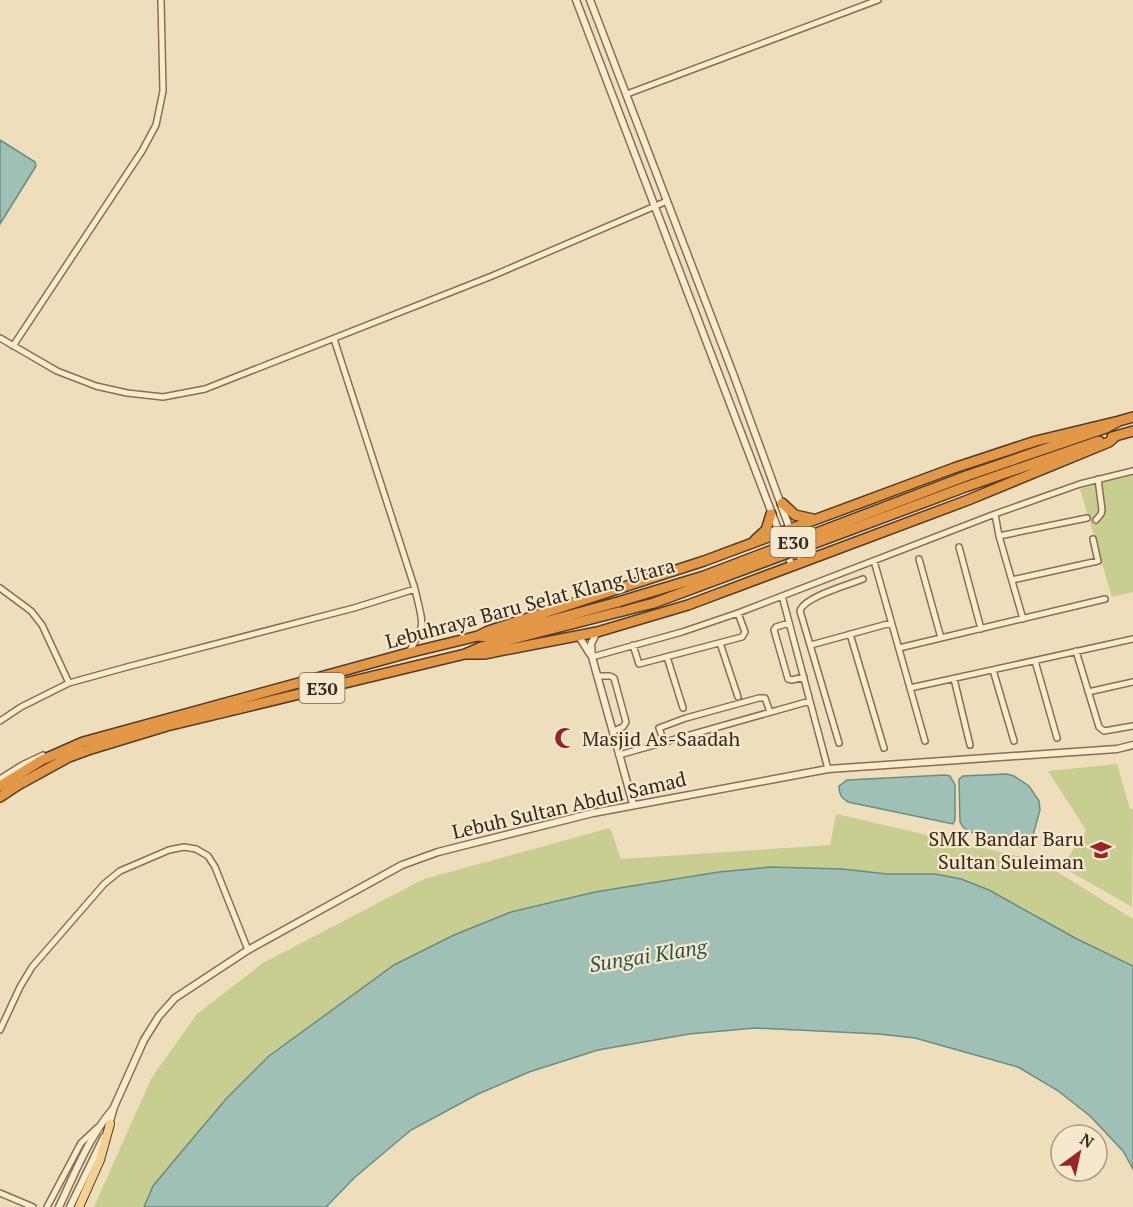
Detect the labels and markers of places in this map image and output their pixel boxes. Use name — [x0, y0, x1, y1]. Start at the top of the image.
place label: Masjid As-Saadah — [582, 725, 740, 752]
mosque icon: Masjid As-Saadah — [553, 726, 577, 750]
place label: SMK Bandar Baru Sultan Suleiman — [929, 825, 1084, 875]
school or university icon: SMK Bandar Baru Sultan Suleiman — [1089, 838, 1113, 862]

